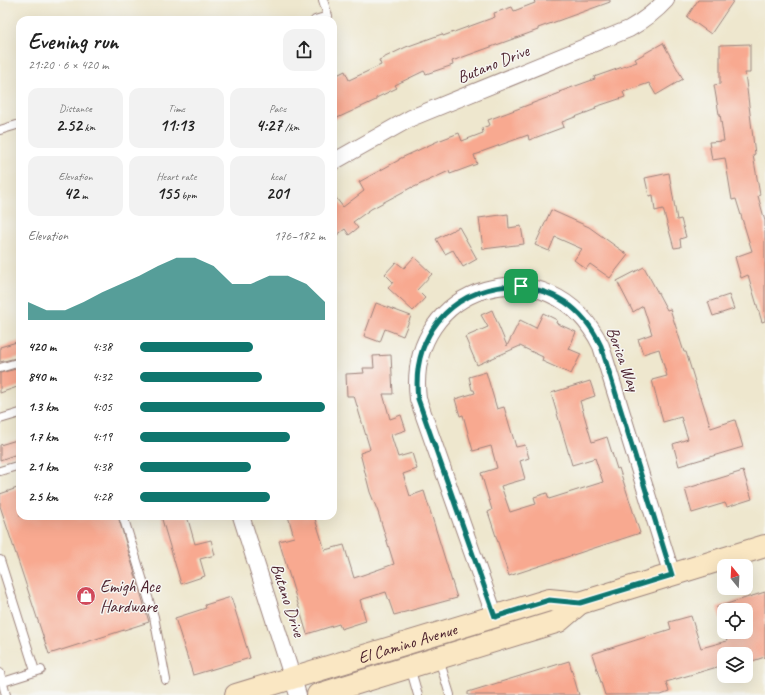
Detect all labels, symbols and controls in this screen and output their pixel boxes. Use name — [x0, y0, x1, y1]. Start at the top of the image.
text: Evening run — [28, 28, 118, 56]
button: share — [283, 29, 325, 71]
street label: Butano Drive — [454, 40, 533, 88]
text: 21:20 · 6 × 420 m — [28, 57, 109, 73]
text: Distance — [59, 101, 92, 115]
text: Time — [168, 101, 185, 115]
text: Pace — [269, 101, 286, 115]
text: 2.52 — [56, 115, 82, 136]
text: 11:13 — [160, 115, 193, 136]
text: 4:27 — [256, 115, 282, 136]
text: km — [82, 120, 95, 134]
text: /km — [282, 120, 299, 134]
text: Elevation — [59, 169, 92, 183]
text: Heart rate — [156, 169, 197, 183]
text: kcal — [270, 169, 285, 183]
text: 42 — [63, 183, 79, 204]
text: 155 — [156, 183, 179, 204]
text: 201 — [266, 183, 289, 204]
text: m — [79, 188, 88, 202]
text: bpm — [179, 188, 197, 202]
text: Elevation — [28, 228, 68, 244]
text: 176–182 m — [274, 228, 325, 244]
pin — [504, 269, 538, 303]
icon: arrive — [510, 275, 532, 297]
street label: Borica Way — [602, 324, 645, 395]
text: 420 m — [28, 339, 56, 355]
text: 4:38 — [92, 339, 112, 355]
text: 840 m — [28, 369, 56, 385]
text: 4:32 — [92, 369, 112, 385]
text: 1.3 km — [28, 399, 58, 415]
text: 4:05 — [92, 399, 112, 415]
text: 1.7 km — [28, 429, 58, 445]
text: 4:19 — [92, 429, 112, 445]
text: 2.1 km — [28, 459, 58, 475]
text: 4:38 — [92, 459, 112, 475]
text: 2.5 km — [28, 489, 58, 505]
text: 4:28 — [92, 489, 112, 505]
north arrow — [717, 559, 753, 595]
map controls — [717, 559, 753, 683]
street label: Butano Drive — [266, 561, 310, 641]
place label: Emigh Ace Hardware — [100, 576, 161, 617]
shop icon: Emigh Ace Hardware — [75, 585, 97, 607]
button: locate — [717, 603, 753, 639]
street label: El Camino Avenue — [355, 618, 461, 668]
button: layers — [717, 647, 753, 683]

